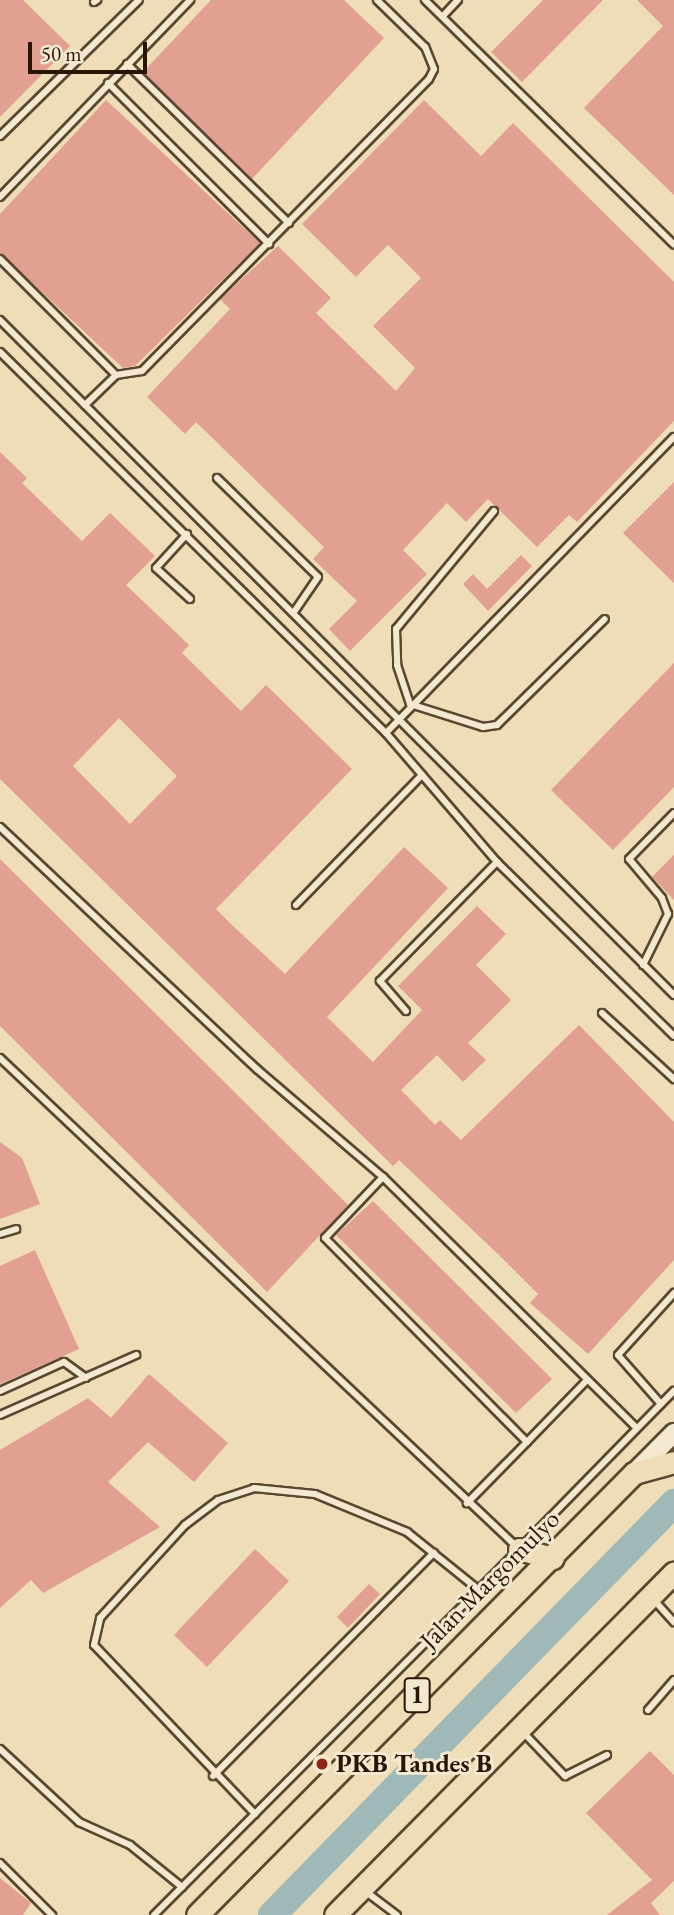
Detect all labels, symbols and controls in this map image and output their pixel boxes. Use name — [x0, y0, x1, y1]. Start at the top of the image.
scale bar — [32, 28, 150, 72]
text: 50 m — [41, 40, 82, 67]
street label: Jalan Margomulyo — [414, 1504, 566, 1656]
road number: 1 — [403, 1674, 431, 1716]
place label: PKB Tandes B — [336, 1748, 492, 1780]
marker: PKB Tandes B — [314, 1756, 330, 1772]

